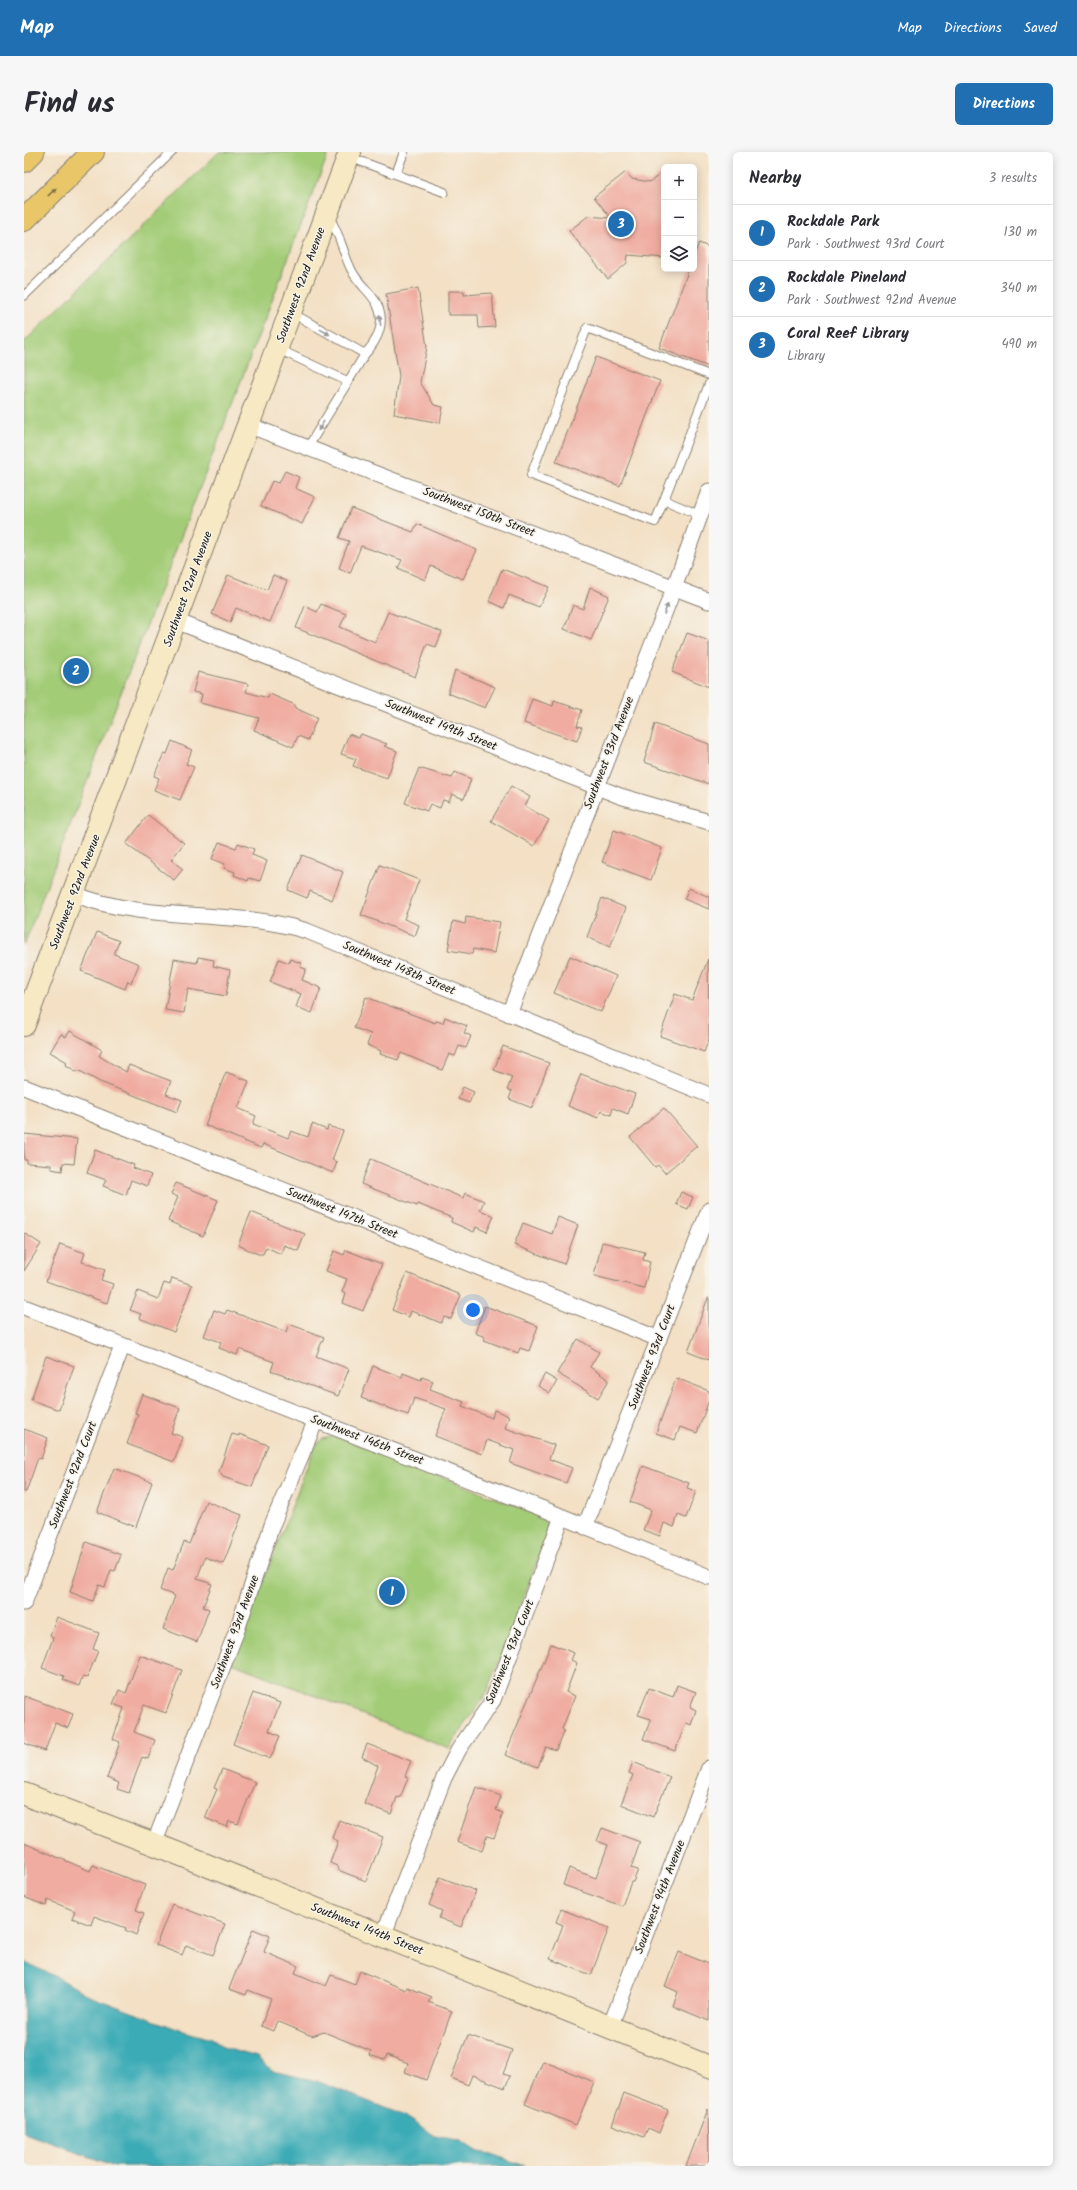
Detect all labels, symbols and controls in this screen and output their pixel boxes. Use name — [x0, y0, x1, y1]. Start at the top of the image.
text: Map — [20, 13, 54, 43]
text: Map — [897, 17, 922, 39]
text: Directions — [944, 17, 1002, 39]
text: Saved — [1024, 17, 1057, 39]
text: Find us — [24, 82, 115, 127]
button: Directions — [955, 83, 1053, 125]
map controls — [661, 164, 697, 272]
button: + — [661, 164, 697, 200]
text: Nearby — [749, 165, 801, 192]
text: 3 results — [989, 168, 1037, 189]
one-way arrow — [47, 188, 57, 197]
button: − — [661, 200, 697, 236]
pin: 3 — [608, 209, 634, 239]
text: Rockdale Park — [787, 210, 879, 234]
text: 1 — [760, 222, 764, 243]
text: 130 m — [1003, 222, 1037, 243]
street label: Southwest 92nd Avenue — [271, 224, 331, 346]
text: Park · Southwest 93rd Court — [787, 234, 945, 255]
button: layers — [661, 236, 697, 272]
text: Rockdale Pineland — [787, 266, 906, 290]
text: 2 — [758, 278, 766, 299]
text: 340 m — [1000, 278, 1037, 299]
text: Park · Southwest 92nd Avenue — [787, 290, 956, 311]
one-way arrow — [377, 314, 383, 326]
text: Coral Reef Library — [787, 322, 909, 346]
one-way arrow — [319, 329, 331, 335]
text: 3 — [758, 334, 766, 355]
text: 490 m — [1001, 334, 1037, 355]
text: Library — [787, 346, 825, 367]
one-way arrow — [318, 420, 325, 432]
street label: Southwest 150th Street — [420, 482, 538, 542]
street label: Southwest 92nd Avenue — [158, 528, 218, 650]
one-way arrow — [663, 603, 669, 615]
pin: 2 — [63, 656, 89, 686]
street label: Southwest 93rd Avenue — [579, 693, 639, 812]
street label: Southwest 149th Street — [382, 694, 500, 756]
street label: Southwest 92nd Avenue — [44, 831, 106, 952]
street label: Southwest 148th Street — [340, 936, 459, 1000]
street label: Southwest 147th Street — [283, 1182, 401, 1244]
your location — [463, 1300, 483, 1320]
street label: Southwest 93rd Court — [623, 1301, 681, 1412]
street label: Southwest 146th Street — [308, 1410, 427, 1471]
street label: Southwest 92nd Court — [44, 1418, 102, 1532]
street label: Southwest 93rd Avenue — [206, 1572, 265, 1691]
pin: 1 — [379, 1577, 405, 1607]
street label: Southwest 93rd Court — [480, 1597, 540, 1707]
street label: Southwest 94th Avenue — [630, 1837, 691, 1957]
street label: Southwest 144th Street — [308, 1898, 427, 1960]

